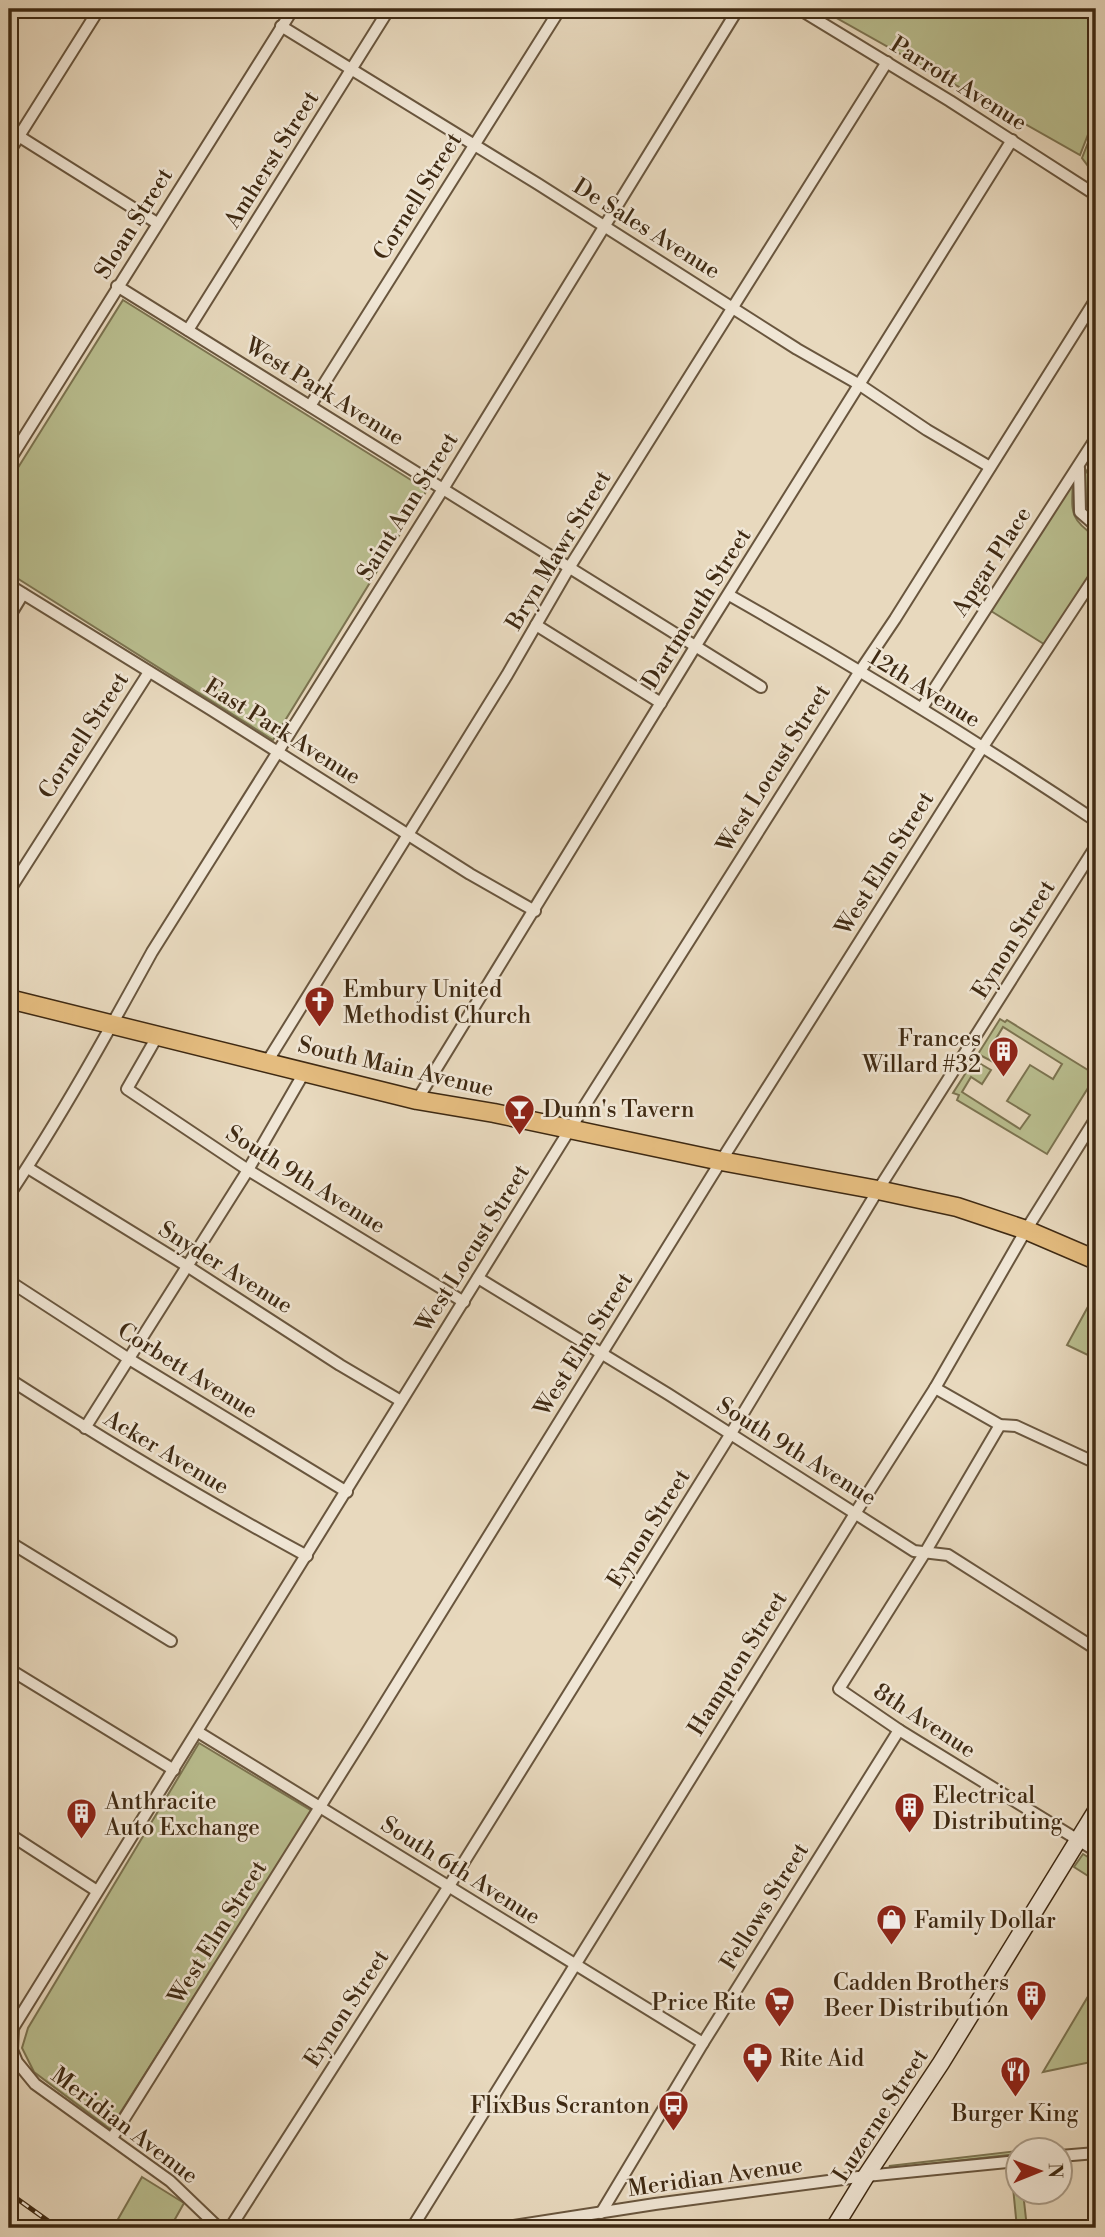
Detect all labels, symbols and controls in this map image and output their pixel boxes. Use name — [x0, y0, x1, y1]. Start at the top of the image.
street label: Parrott Avenue — [885, 31, 1032, 137]
street label: Amherst Street — [218, 86, 325, 234]
street label: Cornell Street — [368, 128, 468, 266]
street label: Sloan Street — [89, 163, 179, 284]
street label: De Sales Avenue — [568, 172, 725, 285]
street label: West Park Avenue — [239, 331, 409, 452]
street label: Saint Ann Street — [351, 427, 465, 586]
street label: Bryn Mawr Street — [500, 466, 618, 636]
street label: Apgar Place — [946, 502, 1038, 622]
street label: Dartmouth Street — [636, 523, 757, 694]
street label: 12th Avenue — [864, 644, 985, 734]
street label: Cornell Street — [33, 667, 135, 804]
street label: East Park Avenue — [199, 673, 366, 791]
street label: West Locust Street — [710, 679, 837, 858]
street label: West Elm Street — [829, 786, 940, 941]
street label: Eynon Street — [966, 875, 1061, 1004]
place label: Embury United Methodist Church — [343, 976, 532, 1030]
church icon: Embury United Methodist Church — [303, 985, 337, 1029]
place label: Frances Willard #32 — [861, 1025, 981, 1079]
street label: South Main Avenue — [295, 1031, 496, 1103]
building icon: Frances Willard #32 — [987, 1034, 1021, 1078]
bar icon: Dunn's Tavern — [503, 1092, 537, 1136]
place label: Dunn's Tavern — [543, 1096, 695, 1124]
street label: South 9th Avenue — [221, 1120, 390, 1240]
street label: West Locust Street — [409, 1159, 536, 1338]
street label: Snyder Avenue — [153, 1216, 298, 1320]
street label: West Elm Street — [528, 1267, 639, 1422]
street label: Corbett Avenue — [112, 1317, 263, 1425]
street label: South 9th Avenue — [712, 1392, 881, 1512]
street label: Acker Avenue — [98, 1404, 234, 1501]
street label: Eynon Street — [601, 1464, 696, 1593]
street label: Hampton Street — [682, 1586, 793, 1741]
street label: 8th Avenue — [868, 1677, 981, 1764]
place label: Electrical Distributing — [933, 1782, 1063, 1836]
place label: Anthracite Auto Exchange — [104, 1788, 260, 1842]
building icon: Electrical Distributing — [893, 1791, 927, 1835]
building icon: Anthracite Auto Exchange — [65, 1797, 99, 1841]
street label: South 6th Avenue — [376, 1811, 545, 1931]
street label: Fellows Street — [715, 1838, 815, 1975]
street label: West Elm Street — [162, 1855, 273, 2010]
shop icon: Family Dollar — [874, 1903, 908, 1947]
place label: Family Dollar — [914, 1907, 1056, 1935]
street label: Eynon Street — [298, 1944, 395, 2073]
place label: Cadden Brothers Beer Distribution — [823, 1969, 1009, 2023]
building icon: Cadden Brothers Beer Distribution — [1015, 1978, 1049, 2022]
supermarket icon: Price Rite — [762, 1985, 796, 2029]
place label: Price Rite — [652, 1989, 756, 2017]
pharmacy icon: Rite Aid — [740, 2041, 774, 2085]
street label: Luzerne Street — [827, 2043, 934, 2188]
place label: Rite Aid — [780, 2045, 864, 2073]
restaurant icon: Burger King — [998, 2055, 1032, 2099]
street label: Meridian Avenue — [45, 2062, 203, 2190]
bus stop icon: FlixBus Scranton — [656, 2088, 690, 2132]
place label: FlixBus Scranton — [470, 2092, 650, 2120]
place label: Burger King — [951, 2100, 1079, 2128]
north arrow — [1004, 2136, 1074, 2206]
street label: Meridian Avenue — [626, 2151, 804, 2203]
text: N — [1043, 2163, 1067, 2178]

